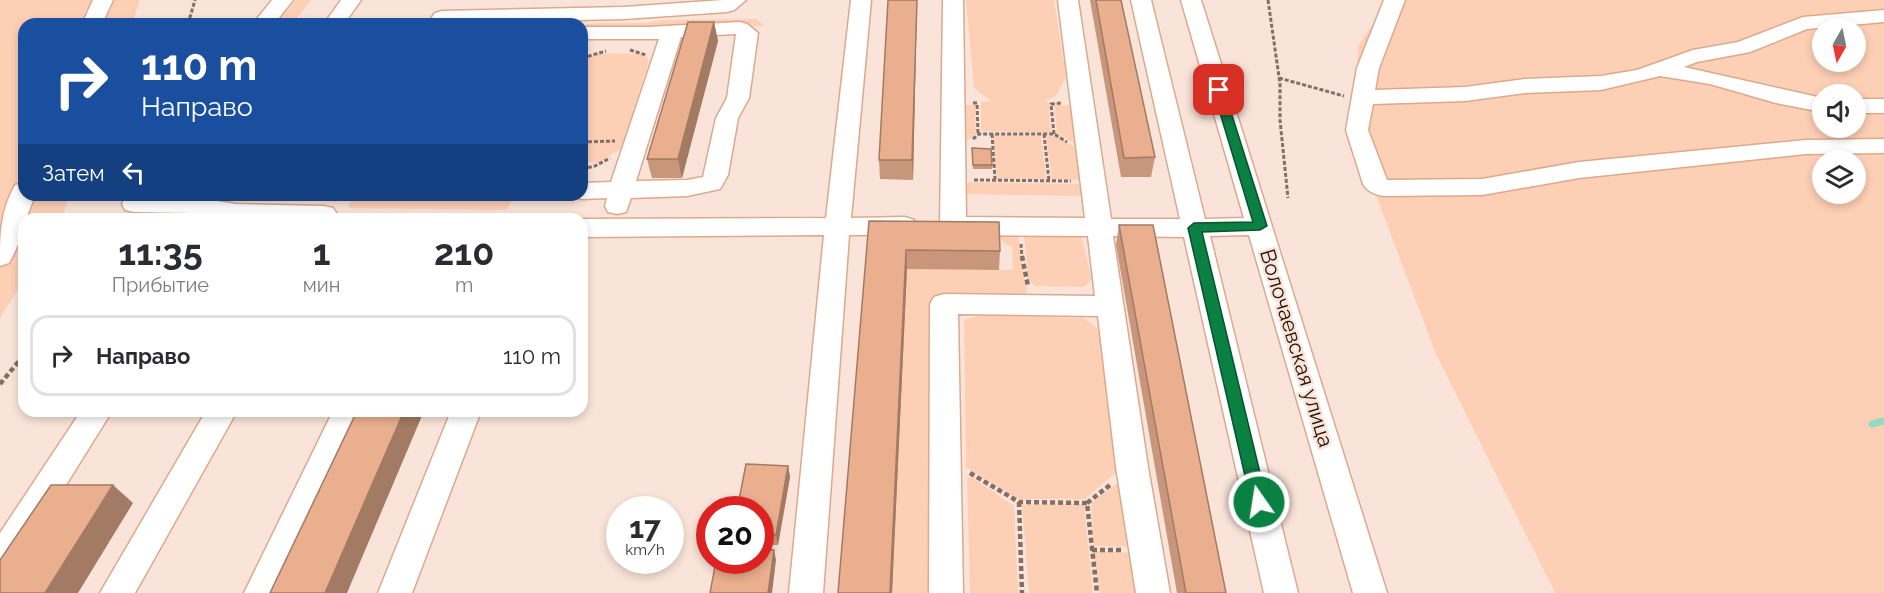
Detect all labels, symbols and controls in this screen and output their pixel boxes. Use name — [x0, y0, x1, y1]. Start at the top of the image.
north arrow — [1812, 18, 1866, 72]
map controls — [1812, 18, 1866, 204]
text: 110 m — [141, 41, 257, 90]
icon: right — [42, 42, 120, 120]
pin — [1193, 64, 1244, 115]
icon: arrive — [1202, 73, 1235, 106]
button: sound — [1812, 84, 1866, 138]
text: Направо — [141, 91, 253, 122]
button: layers — [1812, 150, 1866, 204]
icon: left — [117, 156, 150, 189]
text: Затем — [42, 160, 105, 186]
text: 11:35 — [118, 231, 203, 273]
text: 1 — [313, 231, 330, 273]
text: 210 — [434, 231, 494, 273]
street label: Волочаевская улица — [1255, 246, 1339, 450]
text: Прибытие — [112, 273, 209, 297]
text: мин — [303, 273, 340, 297]
text: m — [455, 273, 473, 297]
icon: right — [45, 339, 78, 372]
text: Направо — [96, 343, 190, 369]
text: 110 m — [503, 343, 561, 369]
position arrow — [1227, 470, 1291, 534]
speed limit sign: 20 — [696, 496, 774, 574]
text: 17 — [629, 510, 661, 545]
text: km/h — [625, 541, 665, 559]

